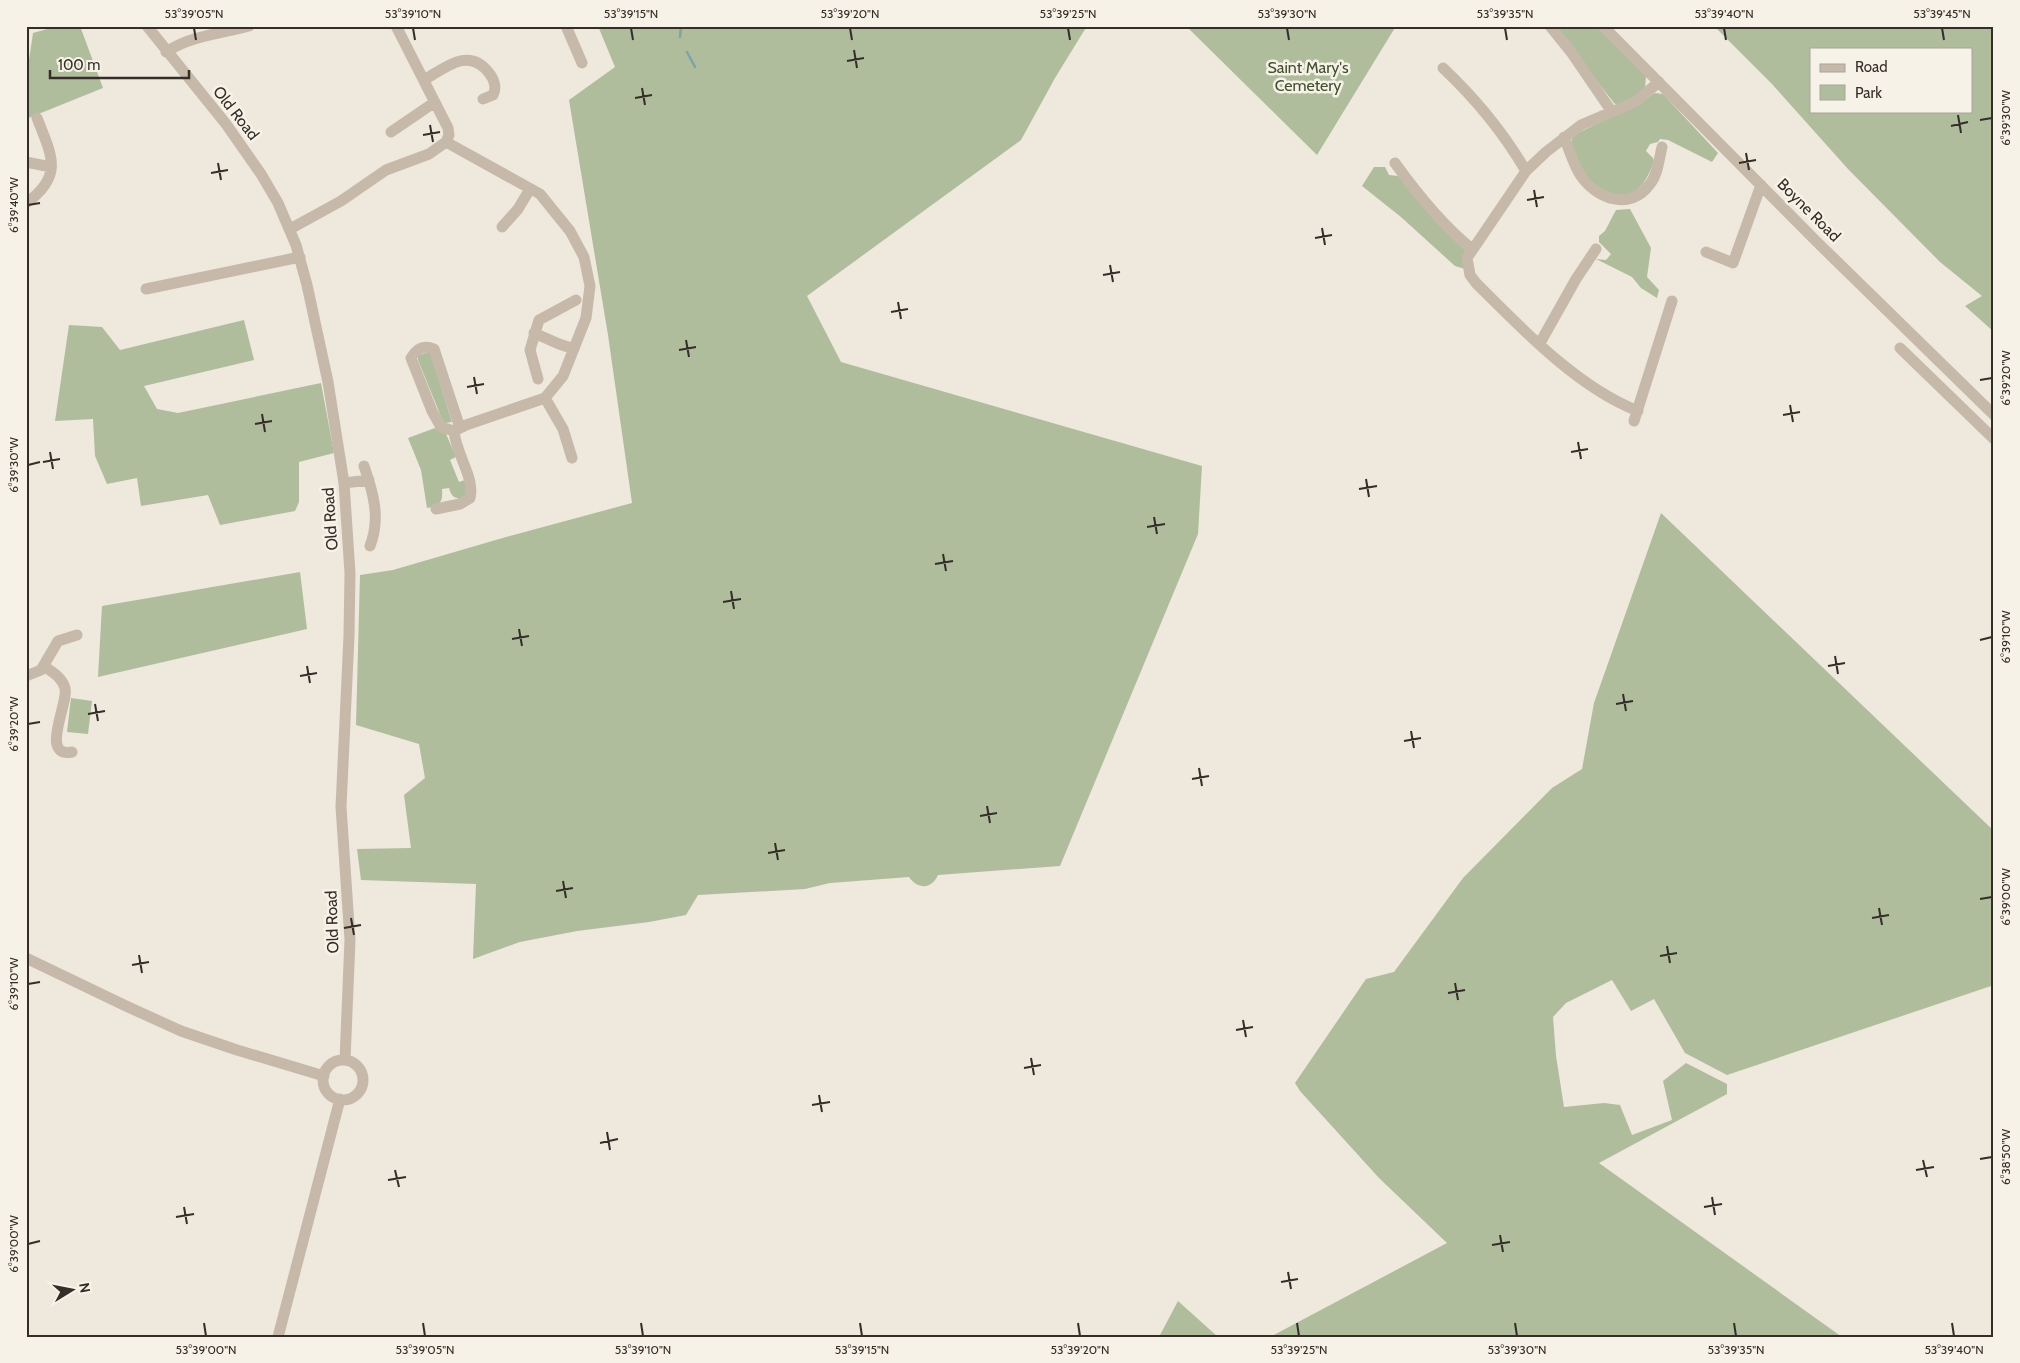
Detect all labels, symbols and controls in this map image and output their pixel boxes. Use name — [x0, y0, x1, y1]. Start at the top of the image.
text: 53°39'05"N — [164, 6, 224, 21]
text: 53°39'10"N — [385, 6, 441, 21]
text: 53°39'15"N — [604, 6, 658, 21]
text: 53°39'20"N — [821, 6, 879, 21]
text: 53°39'25"N — [1040, 6, 1096, 21]
text: 53°39'30"N — [1257, 6, 1317, 21]
text: 53°39'35"N — [1476, 6, 1534, 21]
text: 53°39'40"N — [1694, 6, 1754, 21]
text: 53°39'45"N — [1913, 6, 1971, 21]
scale bar — [50, 48, 189, 80]
legend — [1810, 48, 1972, 112]
text: 100 m — [58, 56, 100, 74]
park label: Saint Mary's Cemetery — [1267, 58, 1349, 95]
text: Road — [1855, 58, 1888, 76]
street label: Old Road — [209, 82, 263, 144]
text: Park — [1855, 84, 1882, 102]
text: 6°39'30"W — [1998, 90, 2013, 146]
street label: Boyne Road — [1773, 174, 1845, 246]
text: 6°39'40"W — [6, 176, 21, 233]
text: 6°39'20"W — [1998, 350, 2013, 406]
text: 6°39'30"W — [6, 437, 21, 493]
street label: Old Road — [318, 487, 342, 551]
text: 6°39'10"W — [1998, 610, 2013, 664]
text: 6°39'20"W — [6, 696, 21, 752]
text: 6°39'00"W — [1998, 868, 2013, 926]
street label: Old Road — [321, 890, 343, 954]
text: 6°39'10"W — [6, 957, 21, 1011]
text: 6°38'50"W — [1998, 1128, 2013, 1185]
text: 6°39'00"W — [6, 1215, 21, 1273]
north arrow — [48, 1266, 98, 1316]
text: N — [75, 1281, 95, 1294]
text: 53°39'00"N — [176, 1342, 236, 1357]
text: 53°39'05"N — [395, 1342, 455, 1357]
text: 53°39'10"N — [615, 1342, 671, 1357]
text: 53°39'15"N — [835, 1342, 889, 1357]
text: 53°39'20"N — [1051, 1342, 1109, 1357]
text: 53°39'25"N — [1271, 1342, 1327, 1357]
text: 53°39'30"N — [1487, 1342, 1547, 1357]
text: 53°39'35"N — [1707, 1342, 1765, 1357]
text: 53°39'40"N — [1924, 1342, 1984, 1357]

